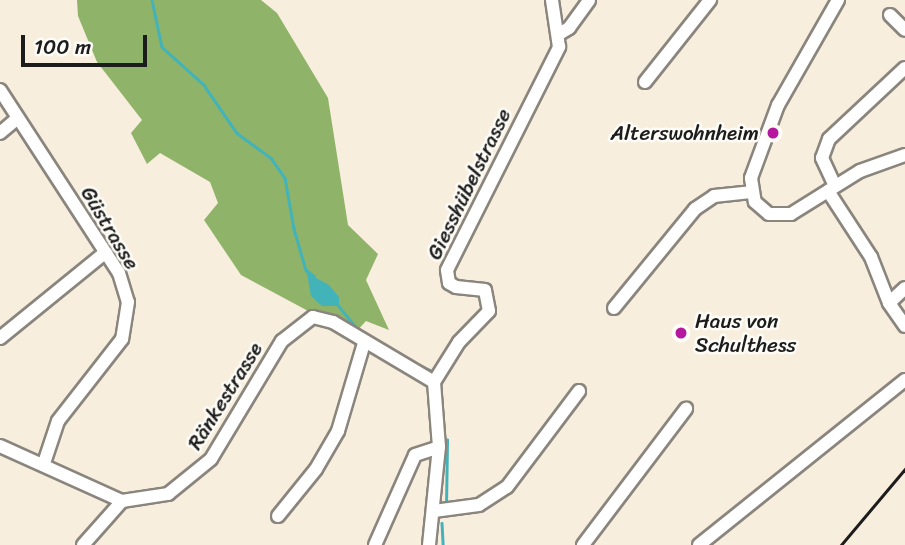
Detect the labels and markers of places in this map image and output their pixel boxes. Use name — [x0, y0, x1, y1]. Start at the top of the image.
place label: Alterswohnheim — [610, 120, 759, 146]
marker: Alterswohnheim — [765, 125, 781, 141]
place label: Haus von Schulthess — [695, 308, 796, 358]
marker: Haus von Schulthess — [673, 325, 689, 341]

